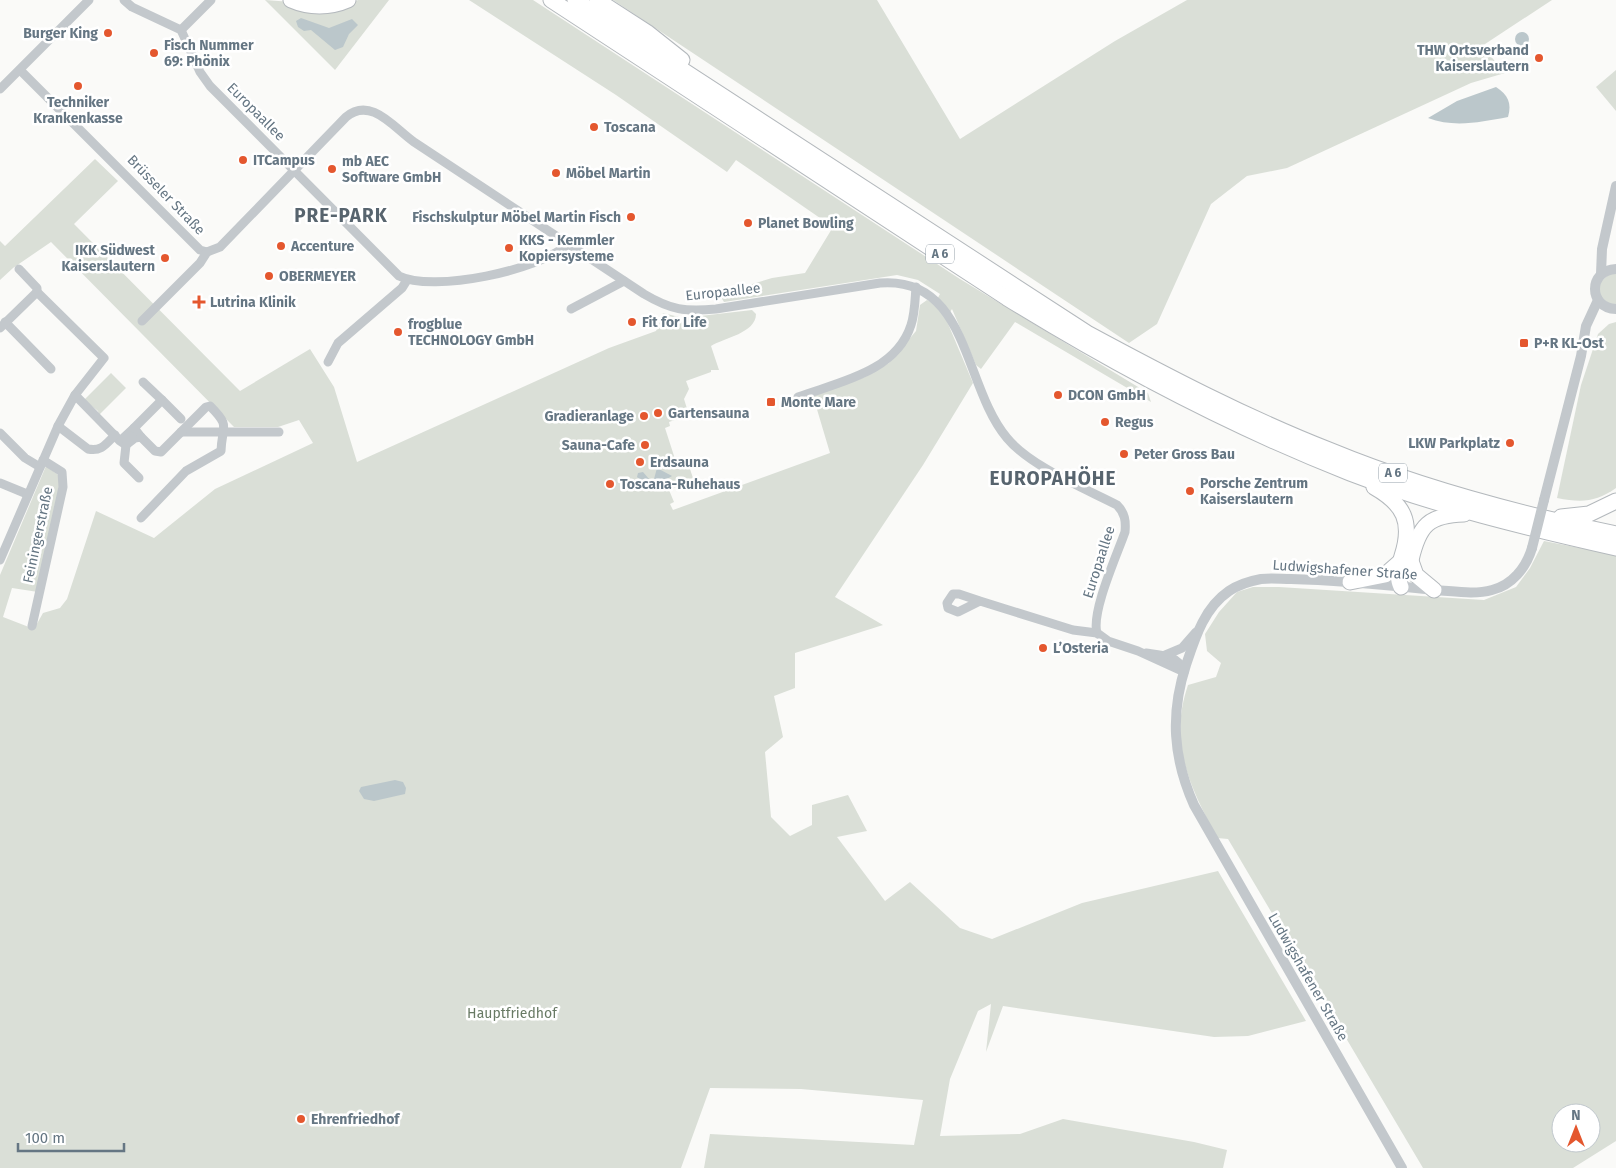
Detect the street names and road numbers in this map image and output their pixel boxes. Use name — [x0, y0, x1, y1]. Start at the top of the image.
street label: Europaallee — [223, 79, 289, 145]
street label: Brüsseler Straße — [124, 151, 208, 239]
road number: A 6 — [926, 244, 954, 264]
street label: Europaallee — [685, 280, 761, 304]
road number: A 6 — [1379, 463, 1407, 482]
street label: Feiningerstraße — [19, 485, 57, 585]
street label: Europaallee — [1079, 524, 1119, 600]
street label: Ludwigshafener Straße — [1272, 556, 1418, 584]
street label: Ludwigshafener Straße — [1264, 910, 1352, 1044]

